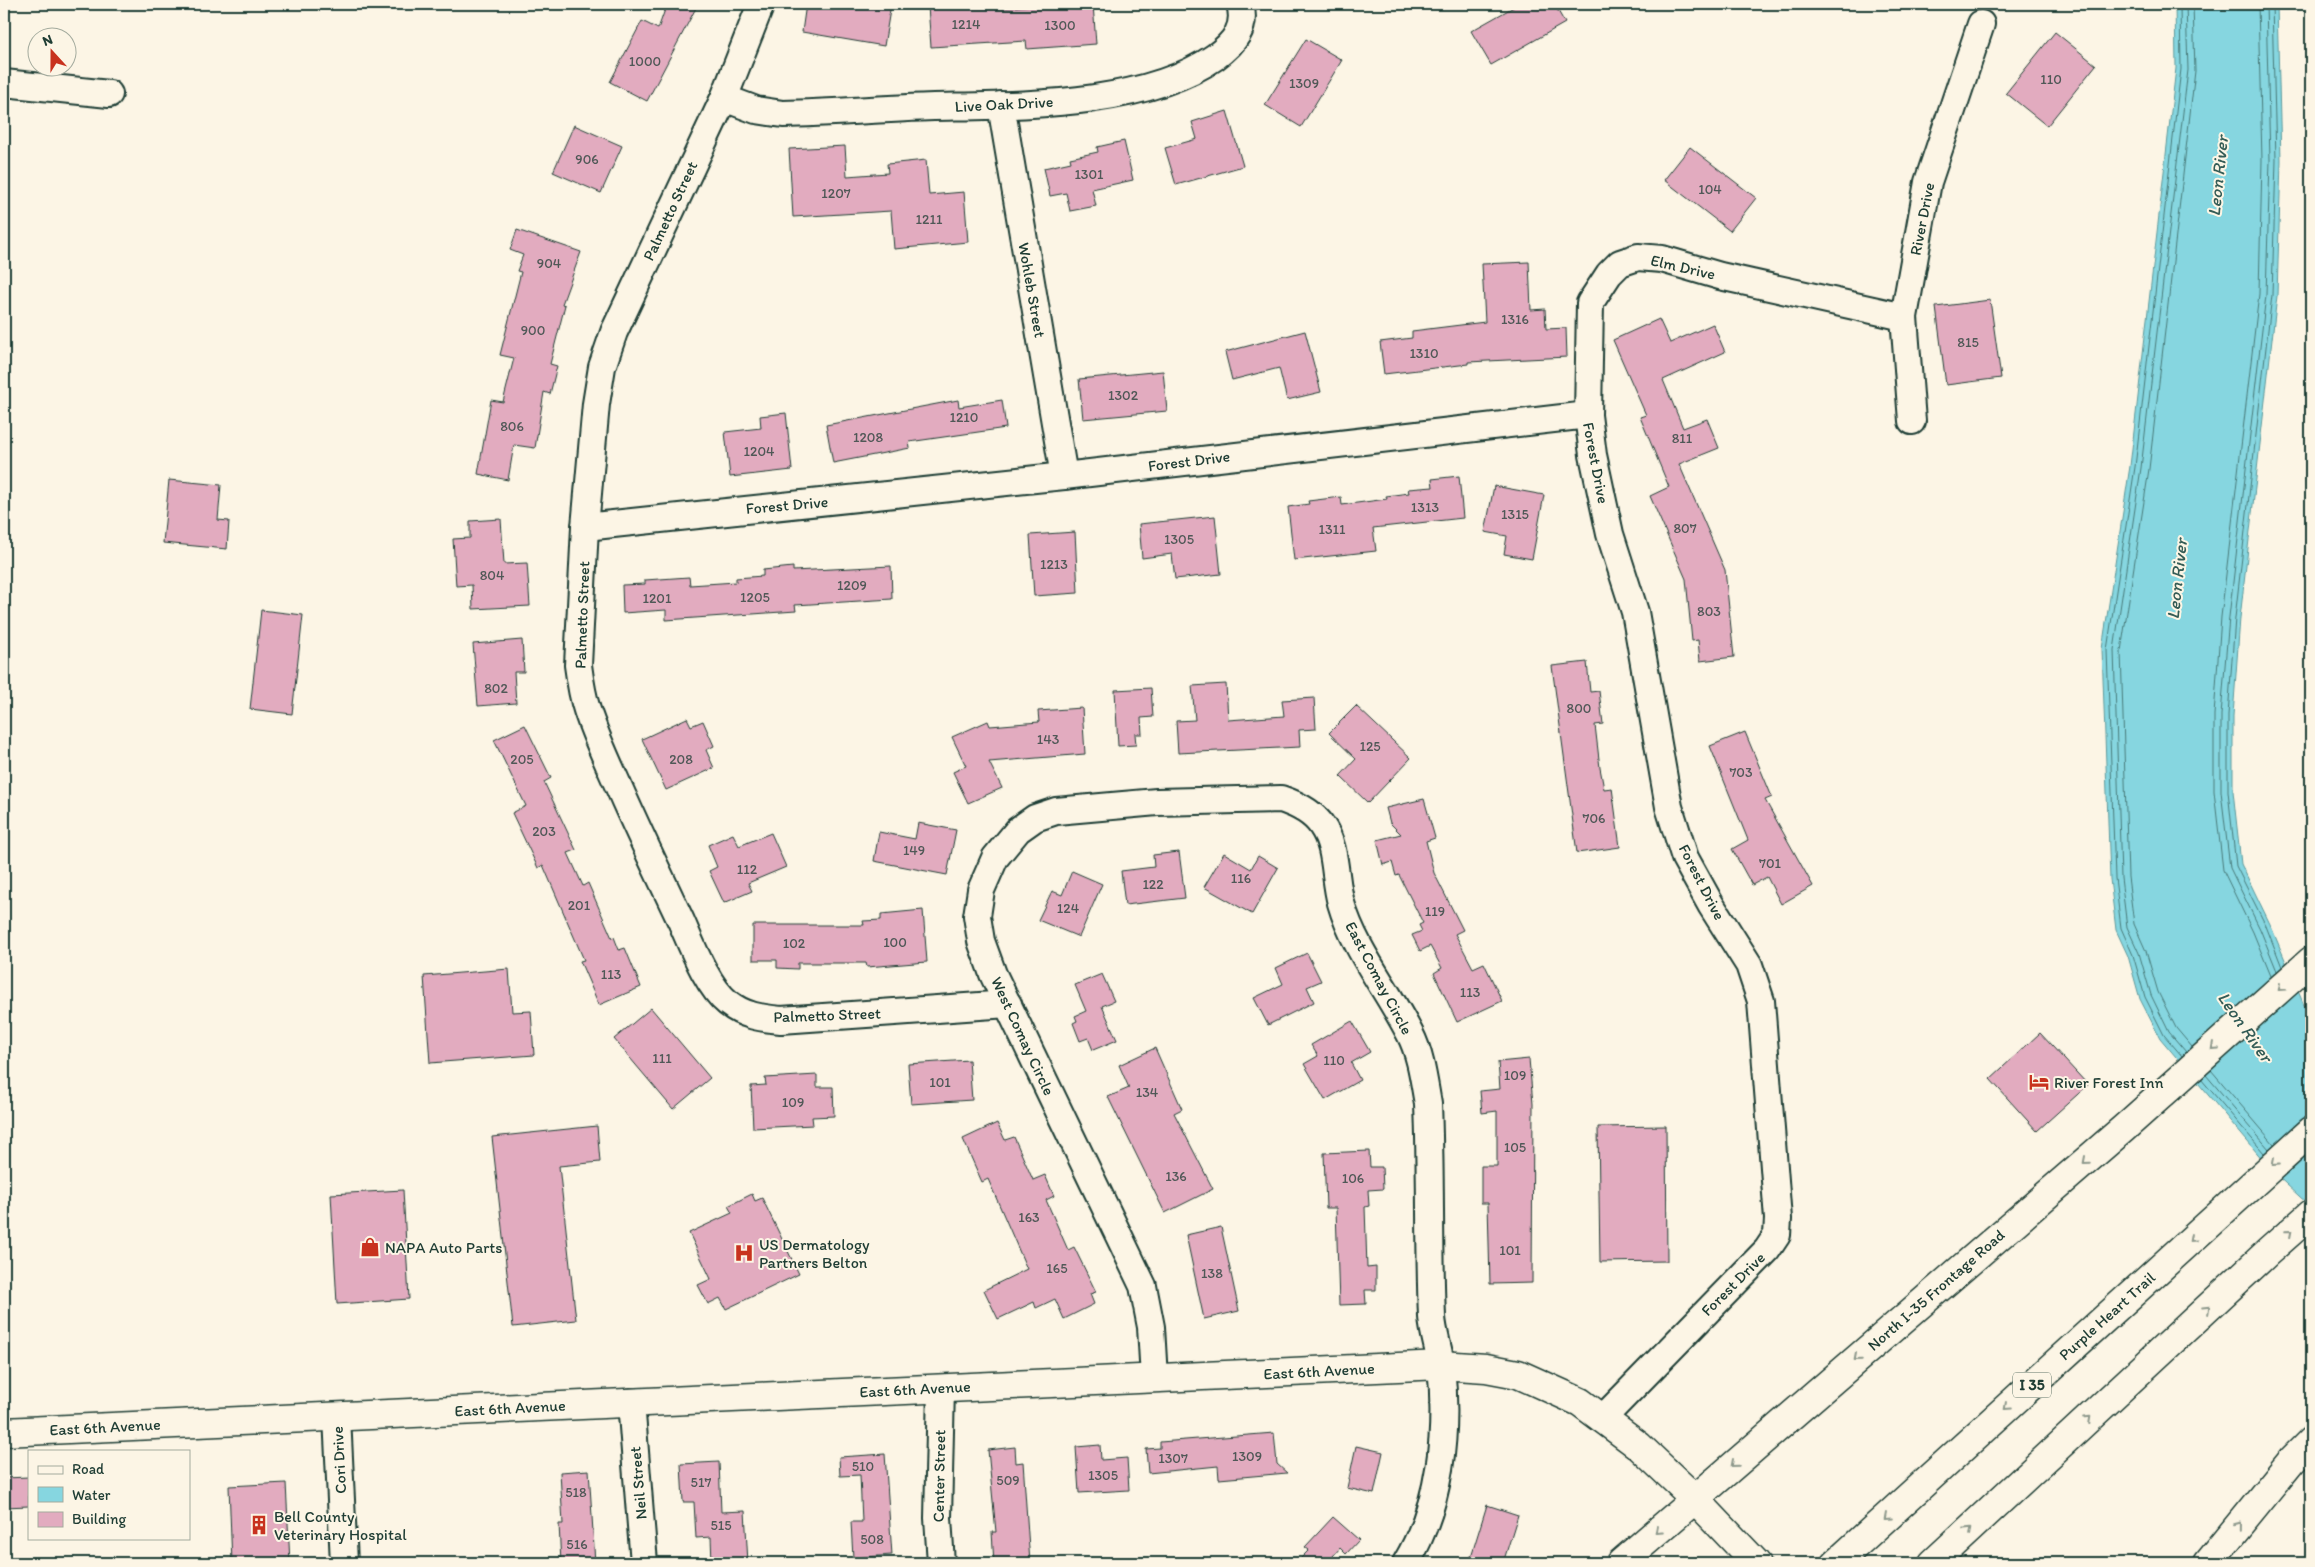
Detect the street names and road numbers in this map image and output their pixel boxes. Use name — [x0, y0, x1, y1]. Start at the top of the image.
street label: Live Oak Drive — [954, 92, 1054, 116]
street label: Palmetto Street — [639, 158, 701, 264]
street label: River Drive — [1906, 181, 1938, 257]
street label: Wohleb Street — [1014, 241, 1050, 339]
street label: Elm Drive — [1649, 250, 1717, 284]
street label: Forest Drive — [1579, 421, 1613, 505]
street label: Forest Drive — [1147, 447, 1231, 475]
street label: Forest Drive — [745, 492, 829, 518]
street label: Palmetto Street — [571, 561, 593, 669]
street label: Forest Drive — [1675, 841, 1729, 923]
street label: East Comay Circle — [1341, 918, 1417, 1038]
street label: West Comay Circle — [987, 974, 1059, 1098]
street label: Palmetto Street — [773, 1004, 881, 1026]
street label: North I-35 Frontage Road — [1864, 1225, 2009, 1355]
street label: Forest Drive — [1697, 1248, 1769, 1320]
street label: Purple Heart Trail — [2055, 1268, 2159, 1364]
street label: East 6th Avenue — [1263, 1359, 1375, 1383]
road number: I 35 — [2013, 1372, 2051, 1398]
street label: East 6th Avenue — [859, 1377, 971, 1401]
street label: East 6th Avenue — [454, 1396, 566, 1420]
street label: East 6th Avenue — [49, 1415, 161, 1439]
street label: Cori Drive — [328, 1426, 350, 1494]
street label: Center Street — [929, 1429, 949, 1523]
street label: Neil Street — [625, 1446, 651, 1520]

